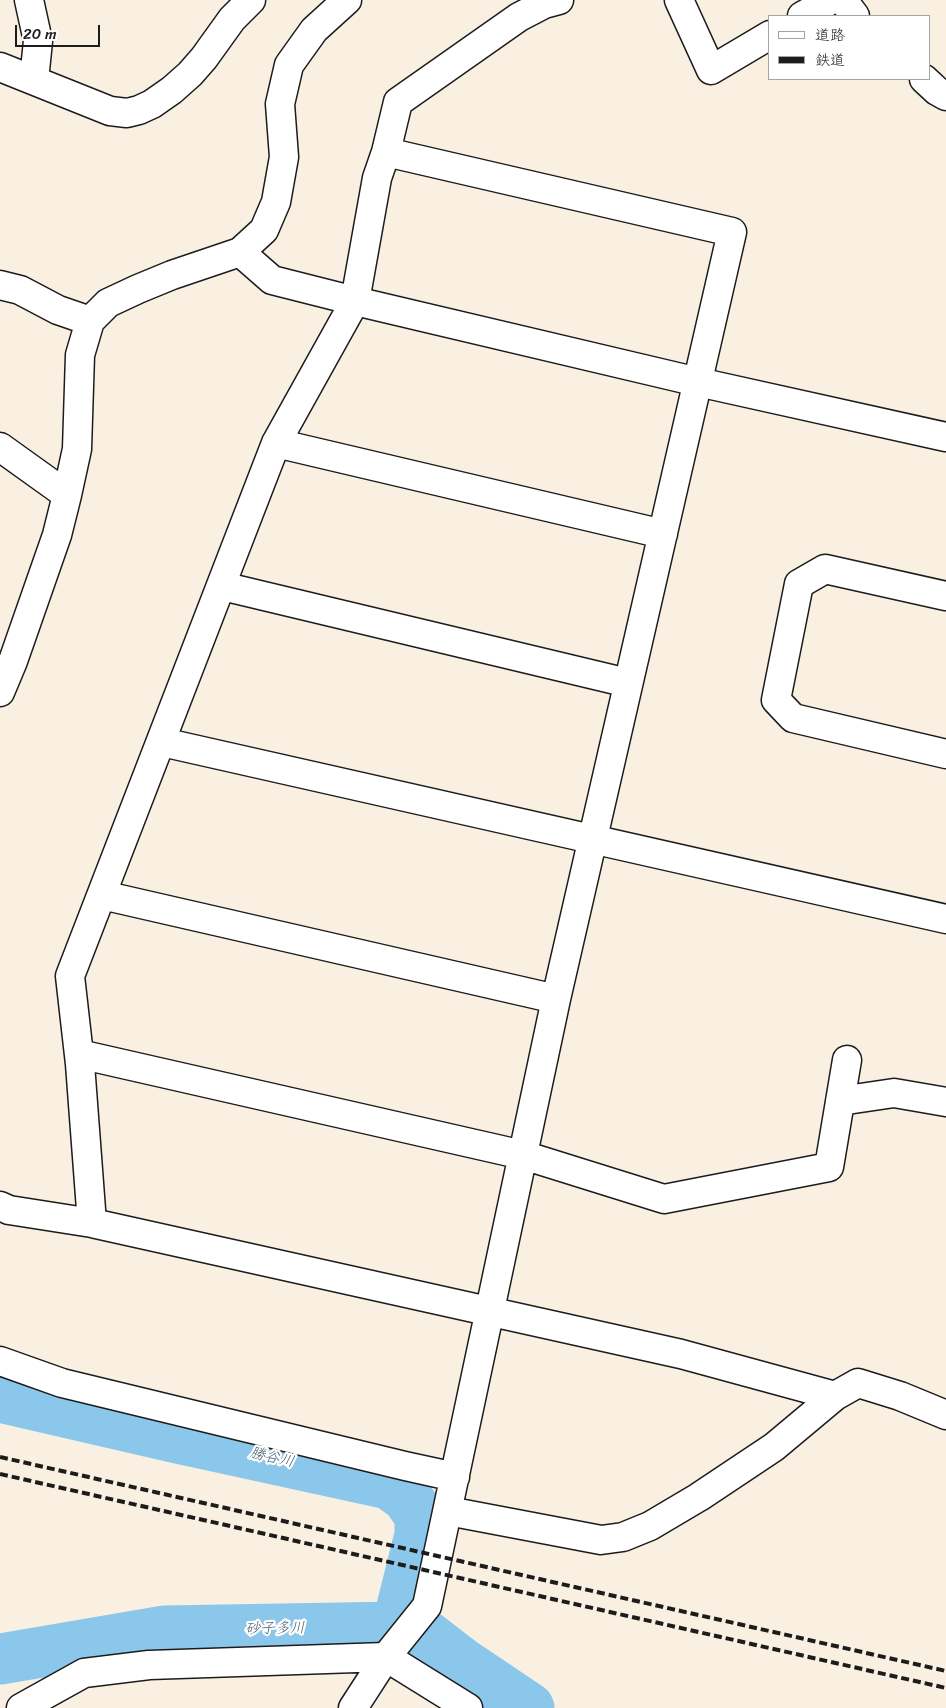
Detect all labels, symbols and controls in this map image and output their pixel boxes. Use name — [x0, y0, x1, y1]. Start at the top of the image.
scale bar — [18, 15, 102, 47]
legend — [768, 15, 931, 80]
text: 20 m — [23, 21, 57, 47]
text: 道路 — [815, 22, 845, 48]
text: 鉄道 — [815, 47, 845, 73]
water label: 勝谷川 — [248, 1444, 296, 1472]
water label: 砂子多川 — [245, 1619, 305, 1639]

